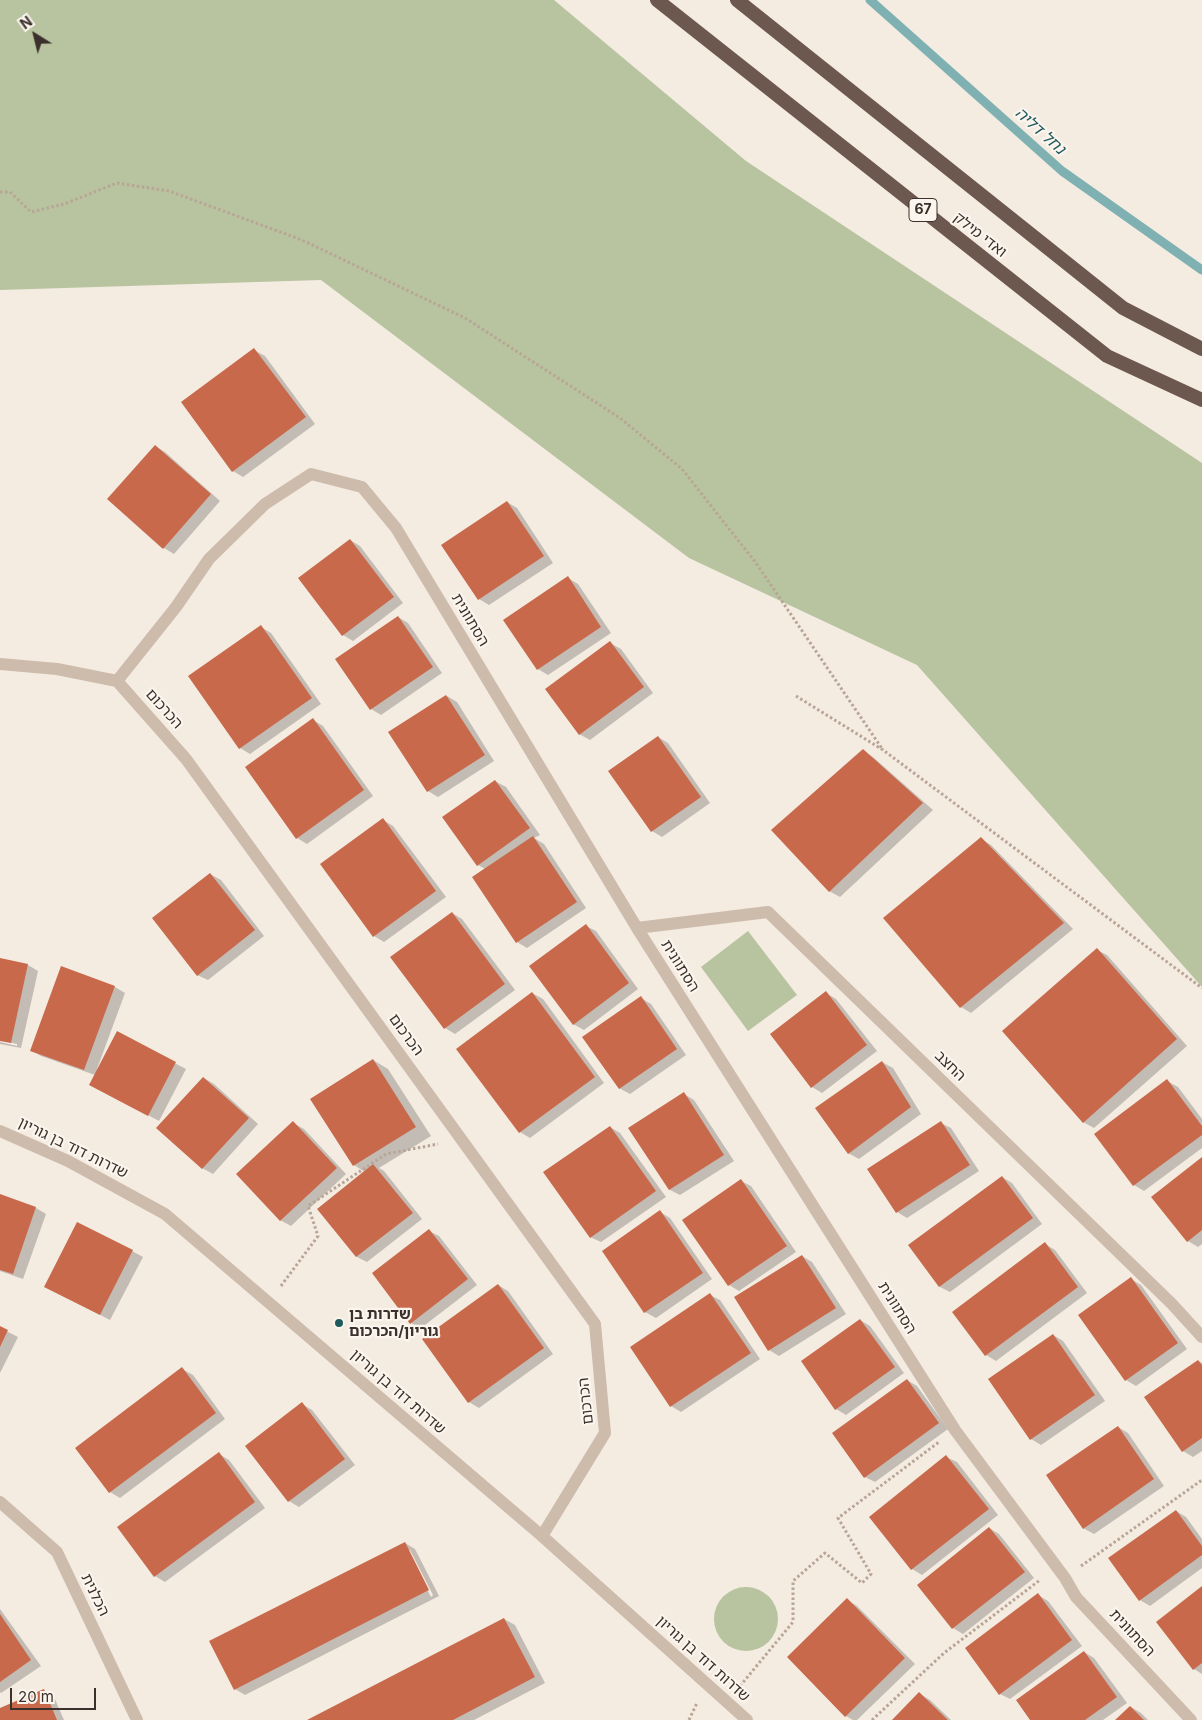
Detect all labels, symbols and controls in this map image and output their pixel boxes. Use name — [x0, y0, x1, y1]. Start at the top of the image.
north arrow — [10, 10, 60, 60]
text: N — [17, 12, 35, 32]
water label: נחל דליה — [1011, 103, 1069, 159]
road number: 67 — [909, 198, 937, 222]
street label: ואדי מילק — [950, 209, 1010, 261]
street label: הסתוונית — [447, 590, 493, 650]
street label: הכרכום — [142, 685, 186, 733]
street label: הסתוונית — [657, 937, 703, 995]
street label: הכרכום — [385, 1011, 427, 1059]
street label: החצב — [931, 1047, 969, 1085]
street label: שדרות דוד בן גוריון — [15, 1114, 131, 1182]
street label: הסתוונית — [874, 1279, 920, 1337]
place label: שדרות בן גוריון/הכרכום — [349, 1305, 438, 1340]
marker: שדרות בן גוריון/הכרכום — [333, 1317, 345, 1329]
street label: שדרות דוד בן גוריון — [347, 1346, 449, 1438]
street label: הכרכום — [575, 1377, 597, 1425]
street label: הכלנית — [77, 1571, 113, 1619]
street label: הסתוונית — [1106, 1606, 1158, 1660]
street label: שדרות דוד בן גוריון — [652, 1612, 754, 1706]
scale bar — [12, 1678, 99, 1710]
text: 20 m — [18, 1687, 54, 1706]

